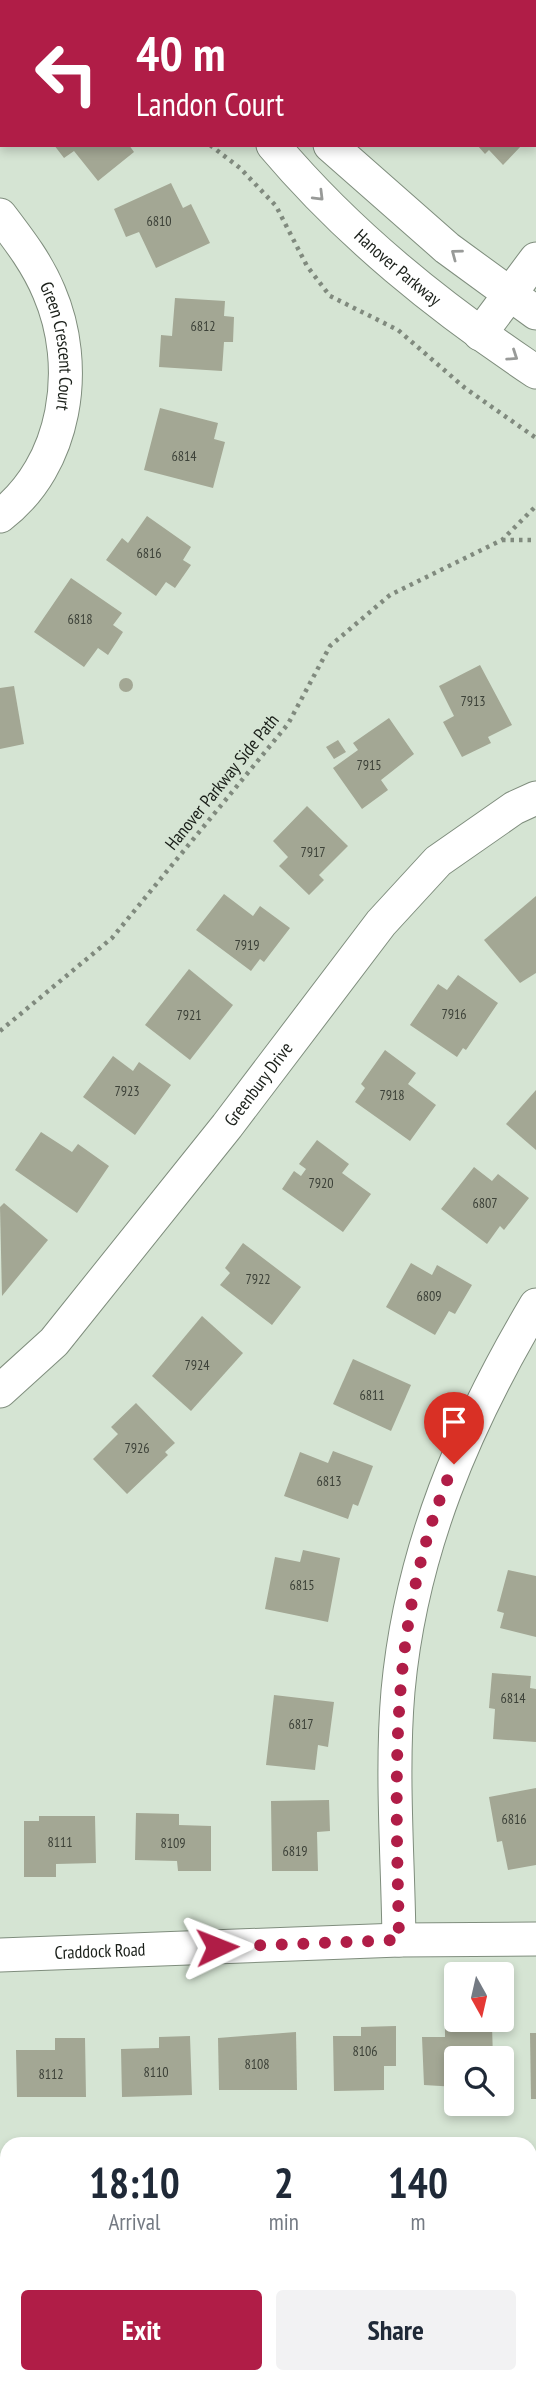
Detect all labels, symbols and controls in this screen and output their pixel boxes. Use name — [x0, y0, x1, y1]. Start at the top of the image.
text: 40 m — [136, 21, 225, 85]
icon: left — [21, 28, 112, 119]
text: Landon Court — [136, 83, 284, 125]
one-way arrow — [311, 188, 323, 200]
house number: 6810 — [146, 212, 172, 230]
street label: Hanover Parkway — [350, 224, 446, 311]
one-way arrow — [451, 250, 463, 263]
street label: Green Crescent Court — [35, 278, 77, 412]
house number: 6812 — [190, 317, 216, 335]
one-way arrow — [505, 348, 518, 360]
house number: 6814 — [171, 447, 197, 465]
house number: 6816 — [136, 544, 162, 562]
house number: 6818 — [67, 610, 93, 628]
house number: 7913 — [460, 692, 486, 710]
street label: Hanover Parkway Side Path — [160, 709, 284, 854]
house number: 7915 — [356, 756, 382, 774]
house number: 7917 — [300, 843, 326, 861]
house number: 7919 — [234, 936, 260, 954]
house number: 7916 — [441, 1005, 467, 1023]
house number: 7921 — [176, 1006, 202, 1024]
street label: Greenbury Drive — [219, 1037, 298, 1131]
house number: 7923 — [114, 1082, 140, 1100]
house number: 7918 — [379, 1086, 405, 1104]
house number: 7920 — [308, 1174, 334, 1192]
house number: 6807 — [472, 1194, 498, 1212]
house number: 7922 — [245, 1270, 271, 1288]
house number: 6809 — [416, 1287, 442, 1305]
house number: 7924 — [184, 1356, 210, 1374]
house number: 6811 — [359, 1386, 385, 1404]
pin — [424, 1392, 484, 1464]
icon: arrive — [435, 1403, 473, 1441]
house number: 7926 — [124, 1439, 150, 1457]
house number: 6813 — [316, 1472, 342, 1490]
house number: 6815 — [289, 1576, 315, 1594]
house number: 6814 — [500, 1689, 526, 1707]
house number: 6817 — [288, 1715, 314, 1733]
house number: 6816 — [501, 1810, 527, 1828]
house number: 8111 — [47, 1833, 73, 1851]
house number: 8109 — [160, 1834, 186, 1852]
house number: 6819 — [282, 1842, 308, 1860]
position arrow — [180, 1910, 254, 1984]
street label: Craddock Road — [54, 1938, 146, 1964]
north arrow — [444, 1962, 514, 2032]
map controls — [444, 1962, 514, 2116]
house number: 8106 — [352, 2042, 378, 2060]
button: search — [444, 2046, 514, 2116]
house number: 8108 — [244, 2055, 270, 2073]
house number: 8110 — [143, 2063, 169, 2081]
house number: 8112 — [38, 2065, 64, 2083]
text: 18:10 — [89, 2155, 180, 2210]
text: 2 — [274, 2155, 294, 2210]
text: 140 — [388, 2155, 448, 2210]
text: Arrival — [108, 2207, 160, 2236]
text: min — [269, 2207, 299, 2236]
text: m — [410, 2207, 425, 2236]
button: Exit — [21, 2290, 262, 2370]
button: Share — [276, 2290, 516, 2370]

